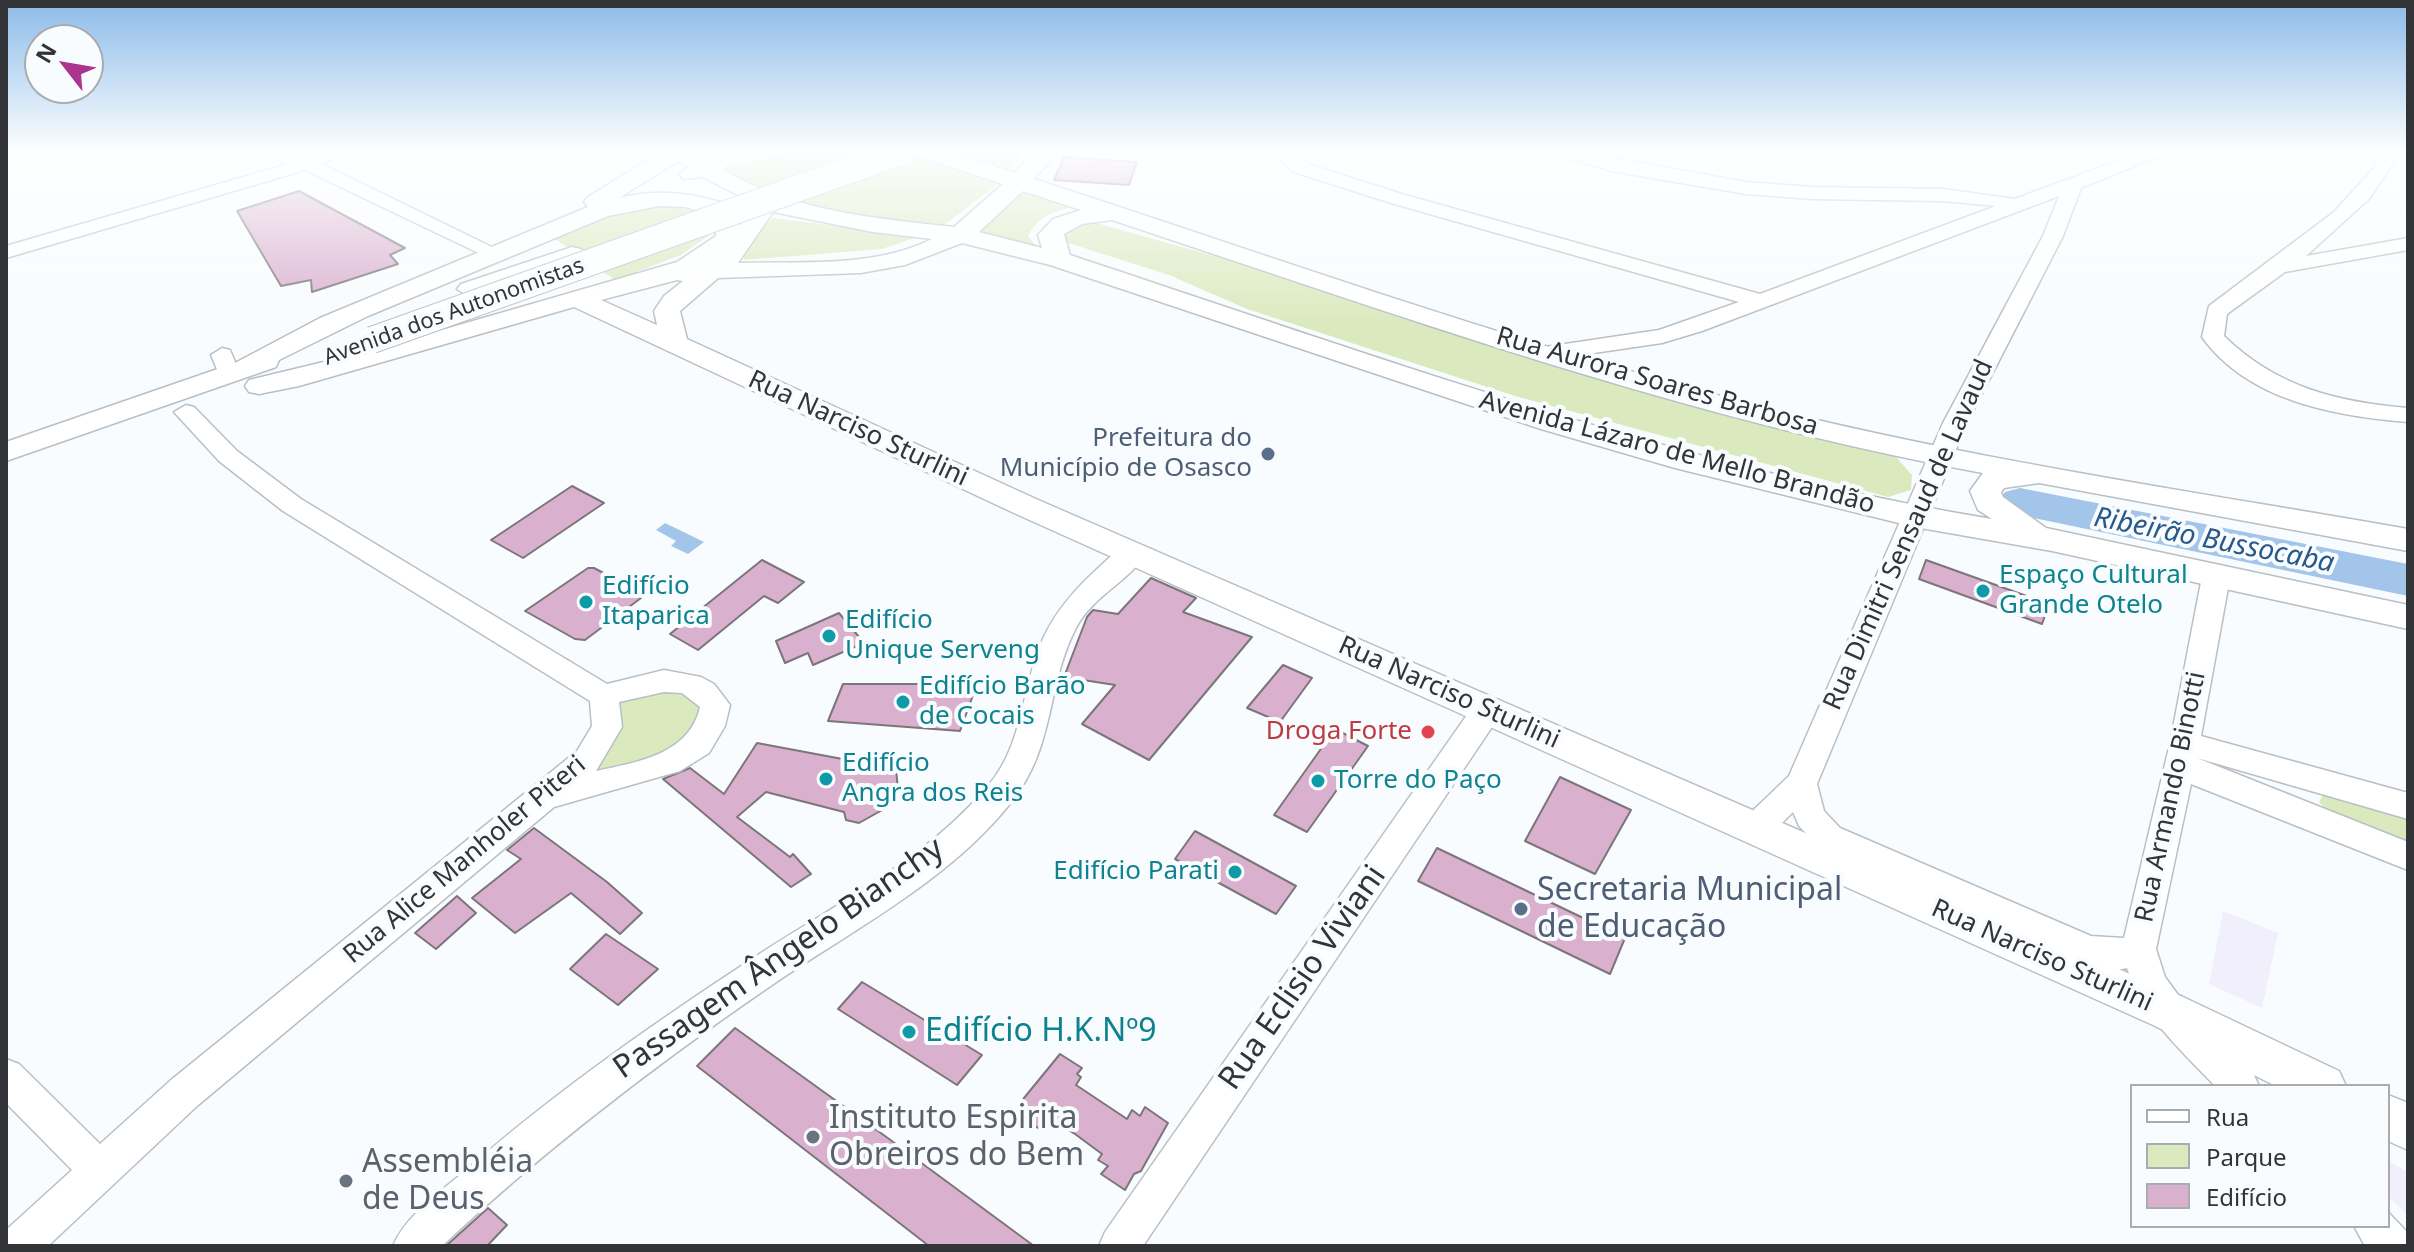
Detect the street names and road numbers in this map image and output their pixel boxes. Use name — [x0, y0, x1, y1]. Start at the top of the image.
street label: Avenida dos Autonomistas — [320, 253, 588, 371]
street label: Rua Aurora Soares Barbosa — [1492, 321, 1822, 443]
street label: Rua Dimitri Sensaud de Lavaud — [1817, 355, 2001, 715]
street label: Rua Narciso Sturlini — [743, 364, 973, 494]
street label: Avenida Lázaro de Mello Brandão — [1476, 385, 1878, 521]
street label: Rua Narciso Sturlini — [1334, 630, 1564, 756]
street label: Rua Armando Binotti — [2129, 669, 2213, 925]
street label: Rua Alice Manholer Piteri — [338, 750, 592, 970]
street label: Passagem Ângelo Bianchy — [607, 830, 951, 1088]
street label: Rua Eclisio Viviani — [1211, 859, 1395, 1097]
street label: Rua Narciso Sturlini — [1927, 893, 2157, 1019]

